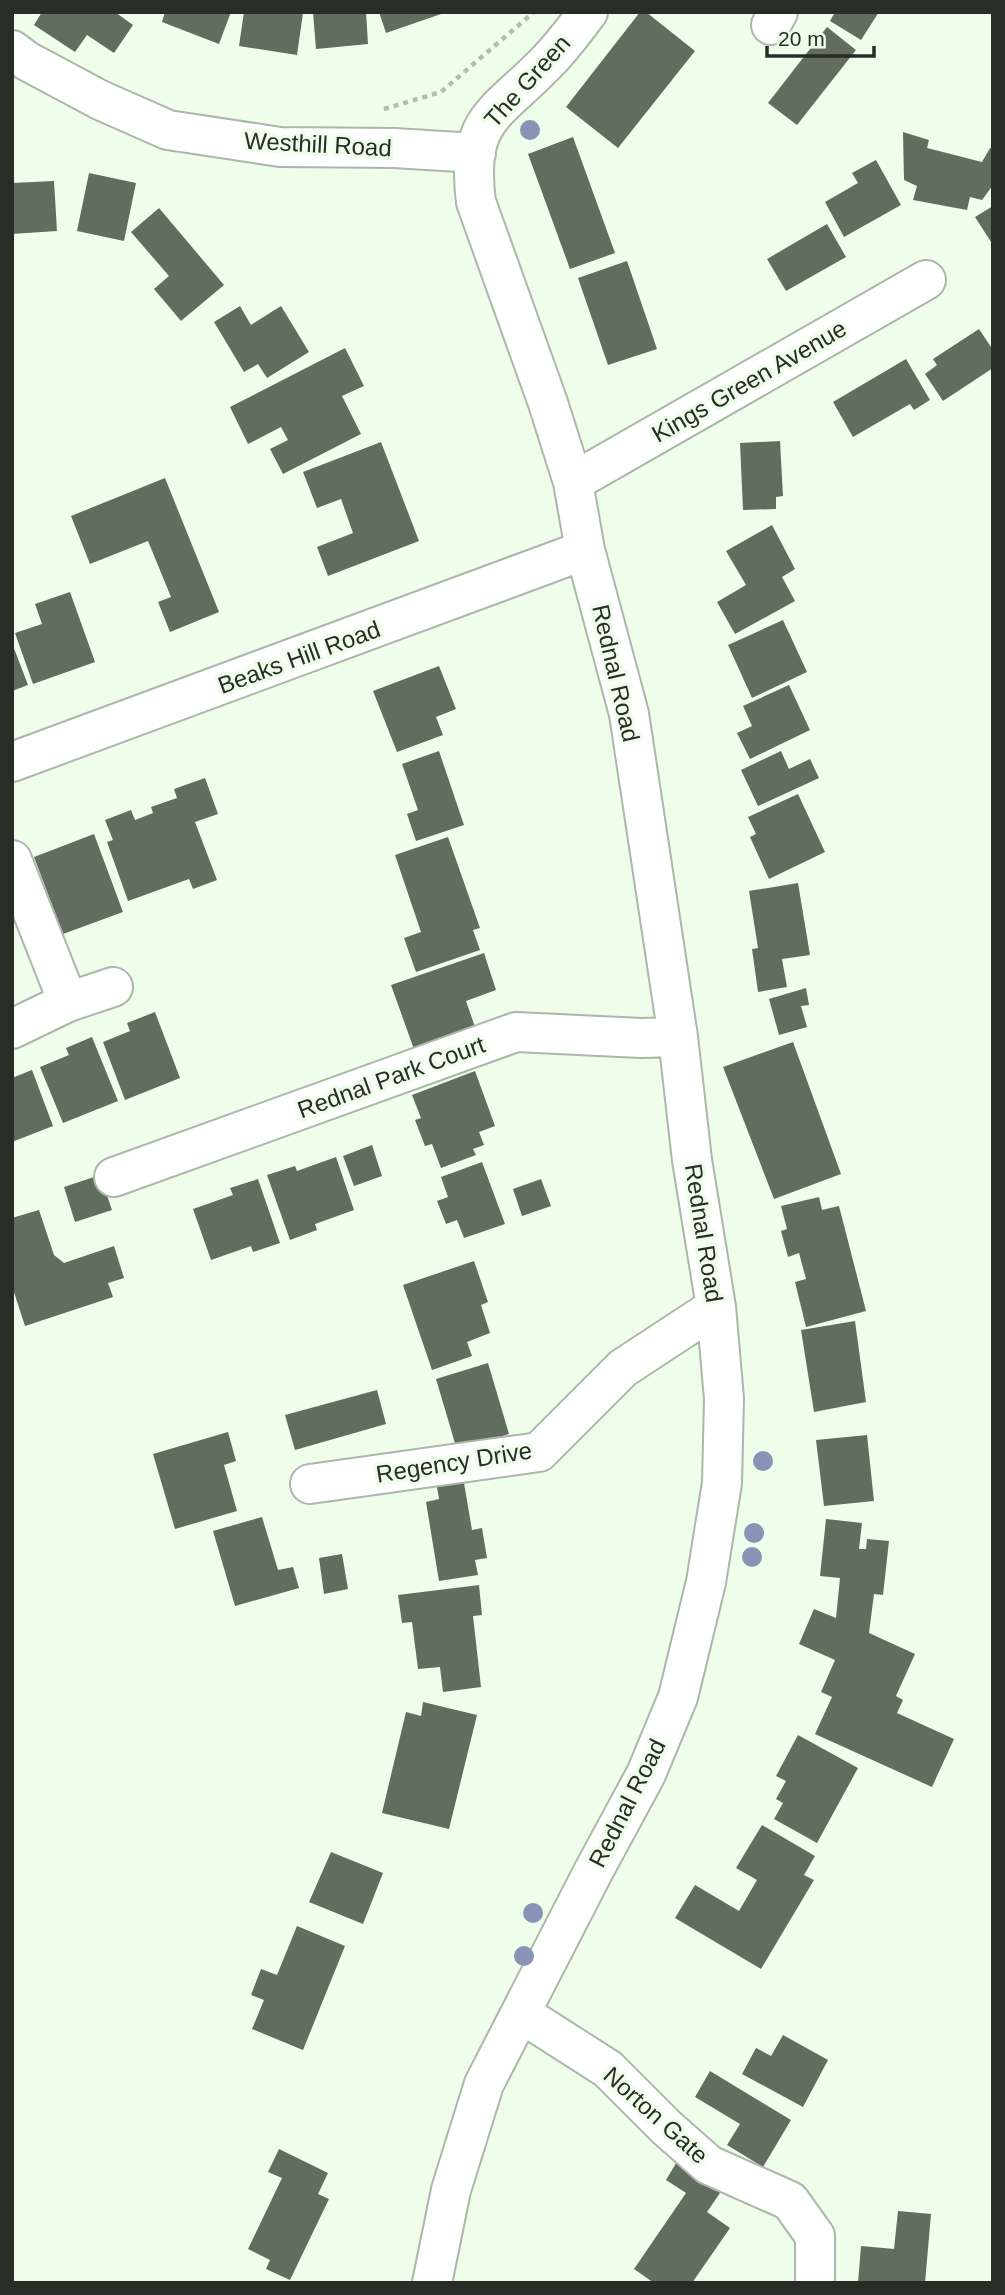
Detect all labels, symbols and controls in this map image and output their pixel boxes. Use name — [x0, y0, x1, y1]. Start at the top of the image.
scale bar — [767, 14, 874, 58]
text: 20 m — [778, 27, 825, 50]
street label: The Green — [479, 29, 575, 133]
street label: Westhill Road — [244, 127, 392, 161]
street label: Kings Green Avenue — [647, 314, 851, 448]
street label: Rednal Road — [587, 602, 645, 744]
street label: Beaks Hill Road — [214, 615, 384, 699]
street label: Rednal Park Court — [294, 1030, 489, 1123]
street label: Rednal Road — [680, 1162, 728, 1304]
street label: Regency Drive — [374, 1436, 534, 1488]
street label: Rednal Road — [583, 1734, 671, 1872]
street label: Norton Gate — [598, 2061, 714, 2169]

